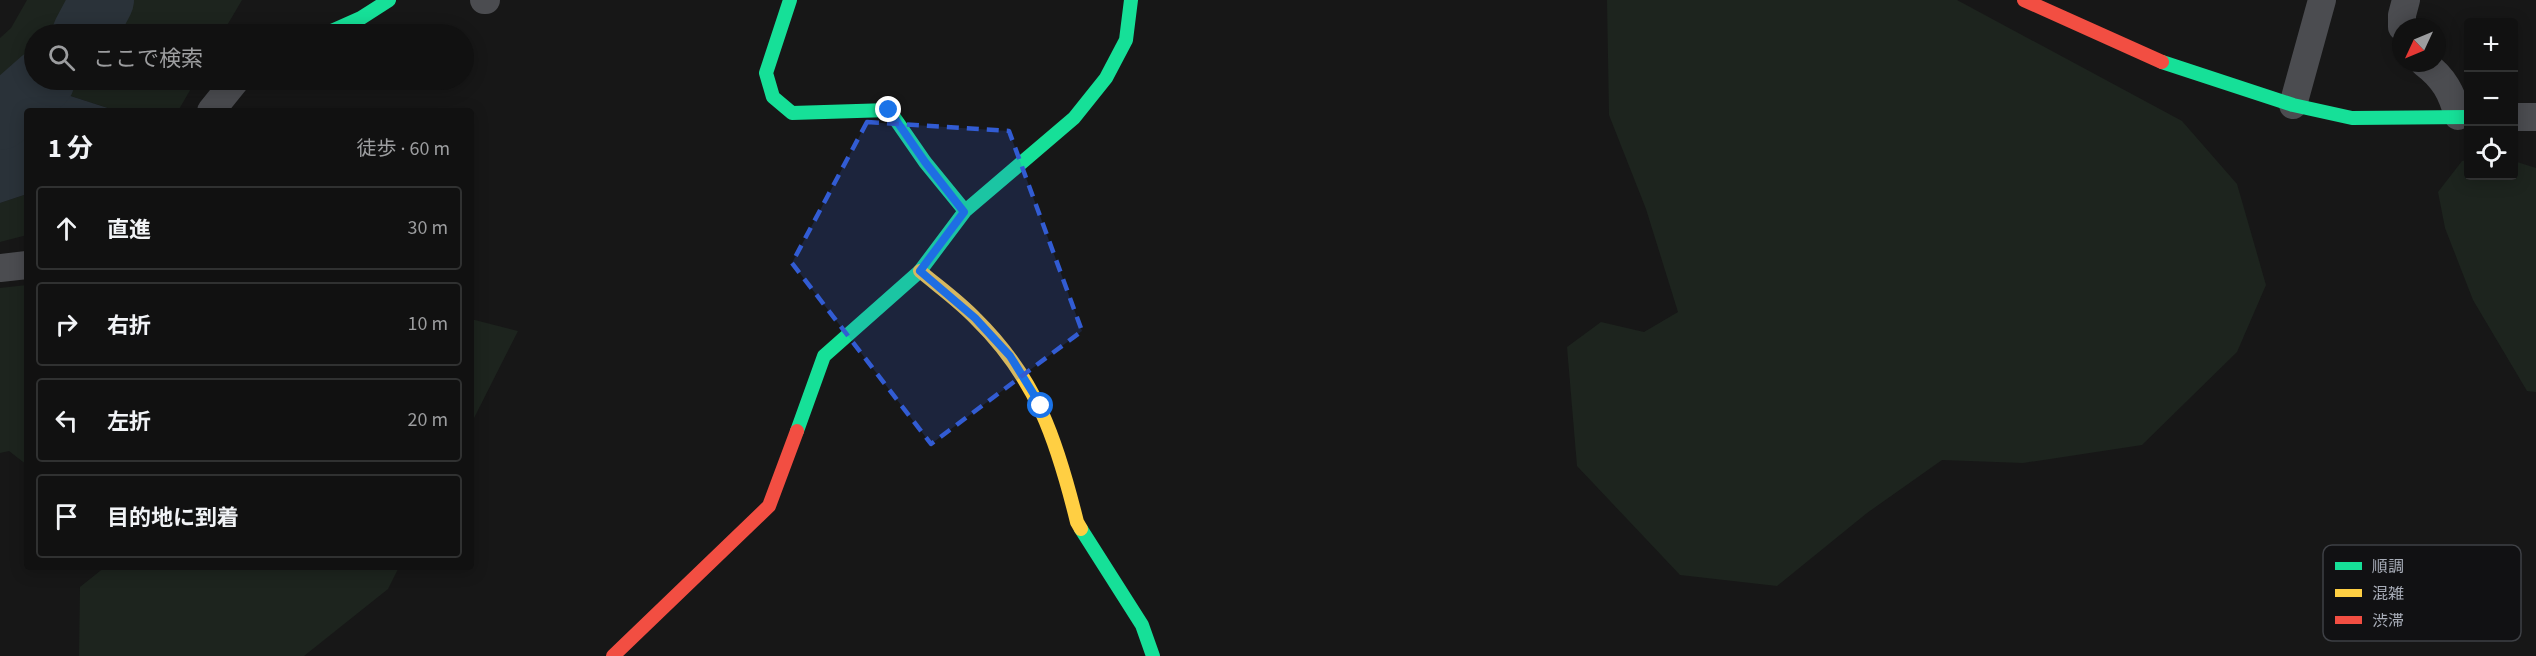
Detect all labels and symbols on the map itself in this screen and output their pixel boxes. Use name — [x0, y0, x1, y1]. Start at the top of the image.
north arrow — [2392, 18, 2446, 72]
route end — [875, 96, 901, 122]
route start — [1027, 392, 1053, 418]
legend — [2323, 545, 2521, 641]
text: 順調 — [2372, 556, 2404, 578]
text: 混雑 — [2372, 583, 2404, 605]
text: 渋滞 — [2372, 610, 2404, 632]

